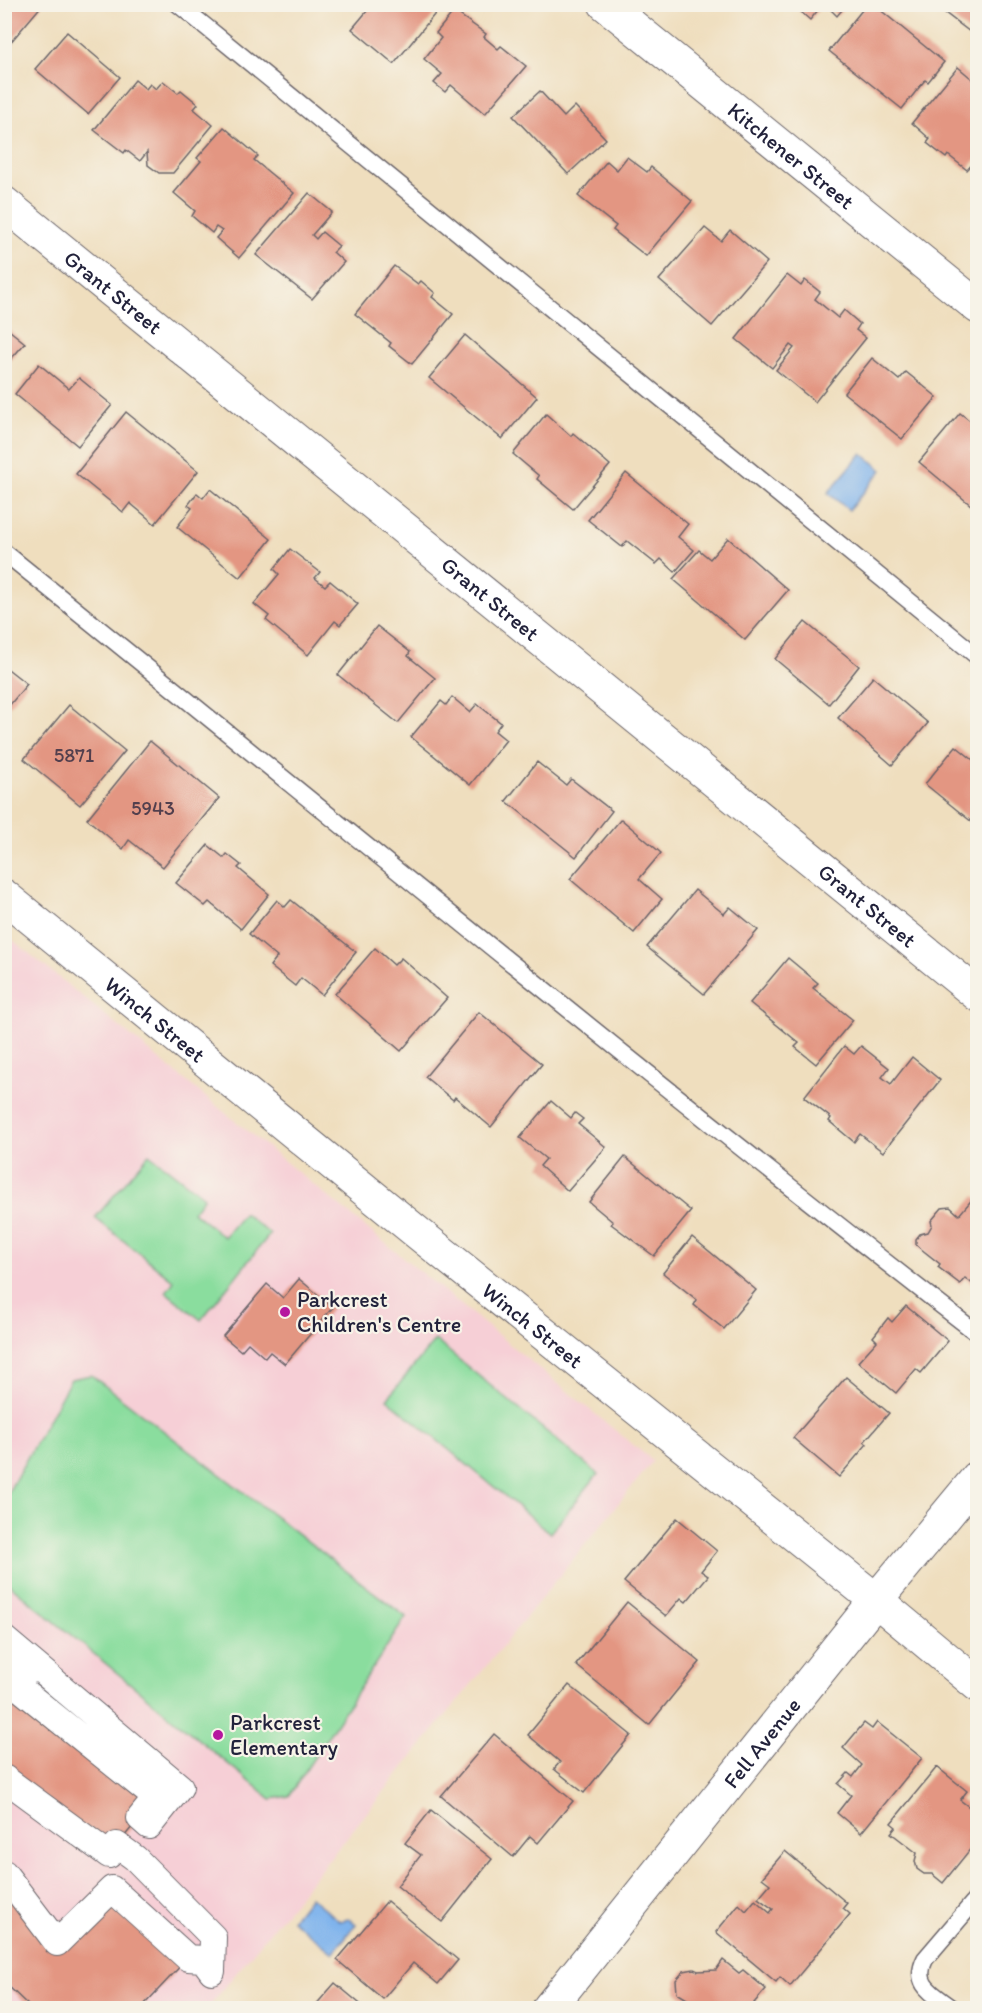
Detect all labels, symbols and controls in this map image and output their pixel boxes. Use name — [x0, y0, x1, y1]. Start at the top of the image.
street label: Kitchener Street — [723, 96, 860, 215]
street label: Grant Street — [59, 244, 168, 340]
street label: Grant Street — [436, 551, 545, 646]
house number: 5871 — [54, 743, 94, 767]
house number: 5943 — [131, 796, 175, 820]
street label: Grant Street — [813, 857, 922, 953]
street label: Winch Street — [99, 970, 211, 1068]
street label: Winch Street — [477, 1277, 589, 1374]
place label: Parkcrest Children's Centre — [297, 1286, 461, 1338]
marker: Parkcrest Children's Centre — [278, 1305, 292, 1319]
street label: Fell Avenue — [717, 1692, 806, 1793]
place label: Parkcrest Elementary — [230, 1709, 338, 1761]
marker: Parkcrest Elementary — [211, 1728, 225, 1742]

